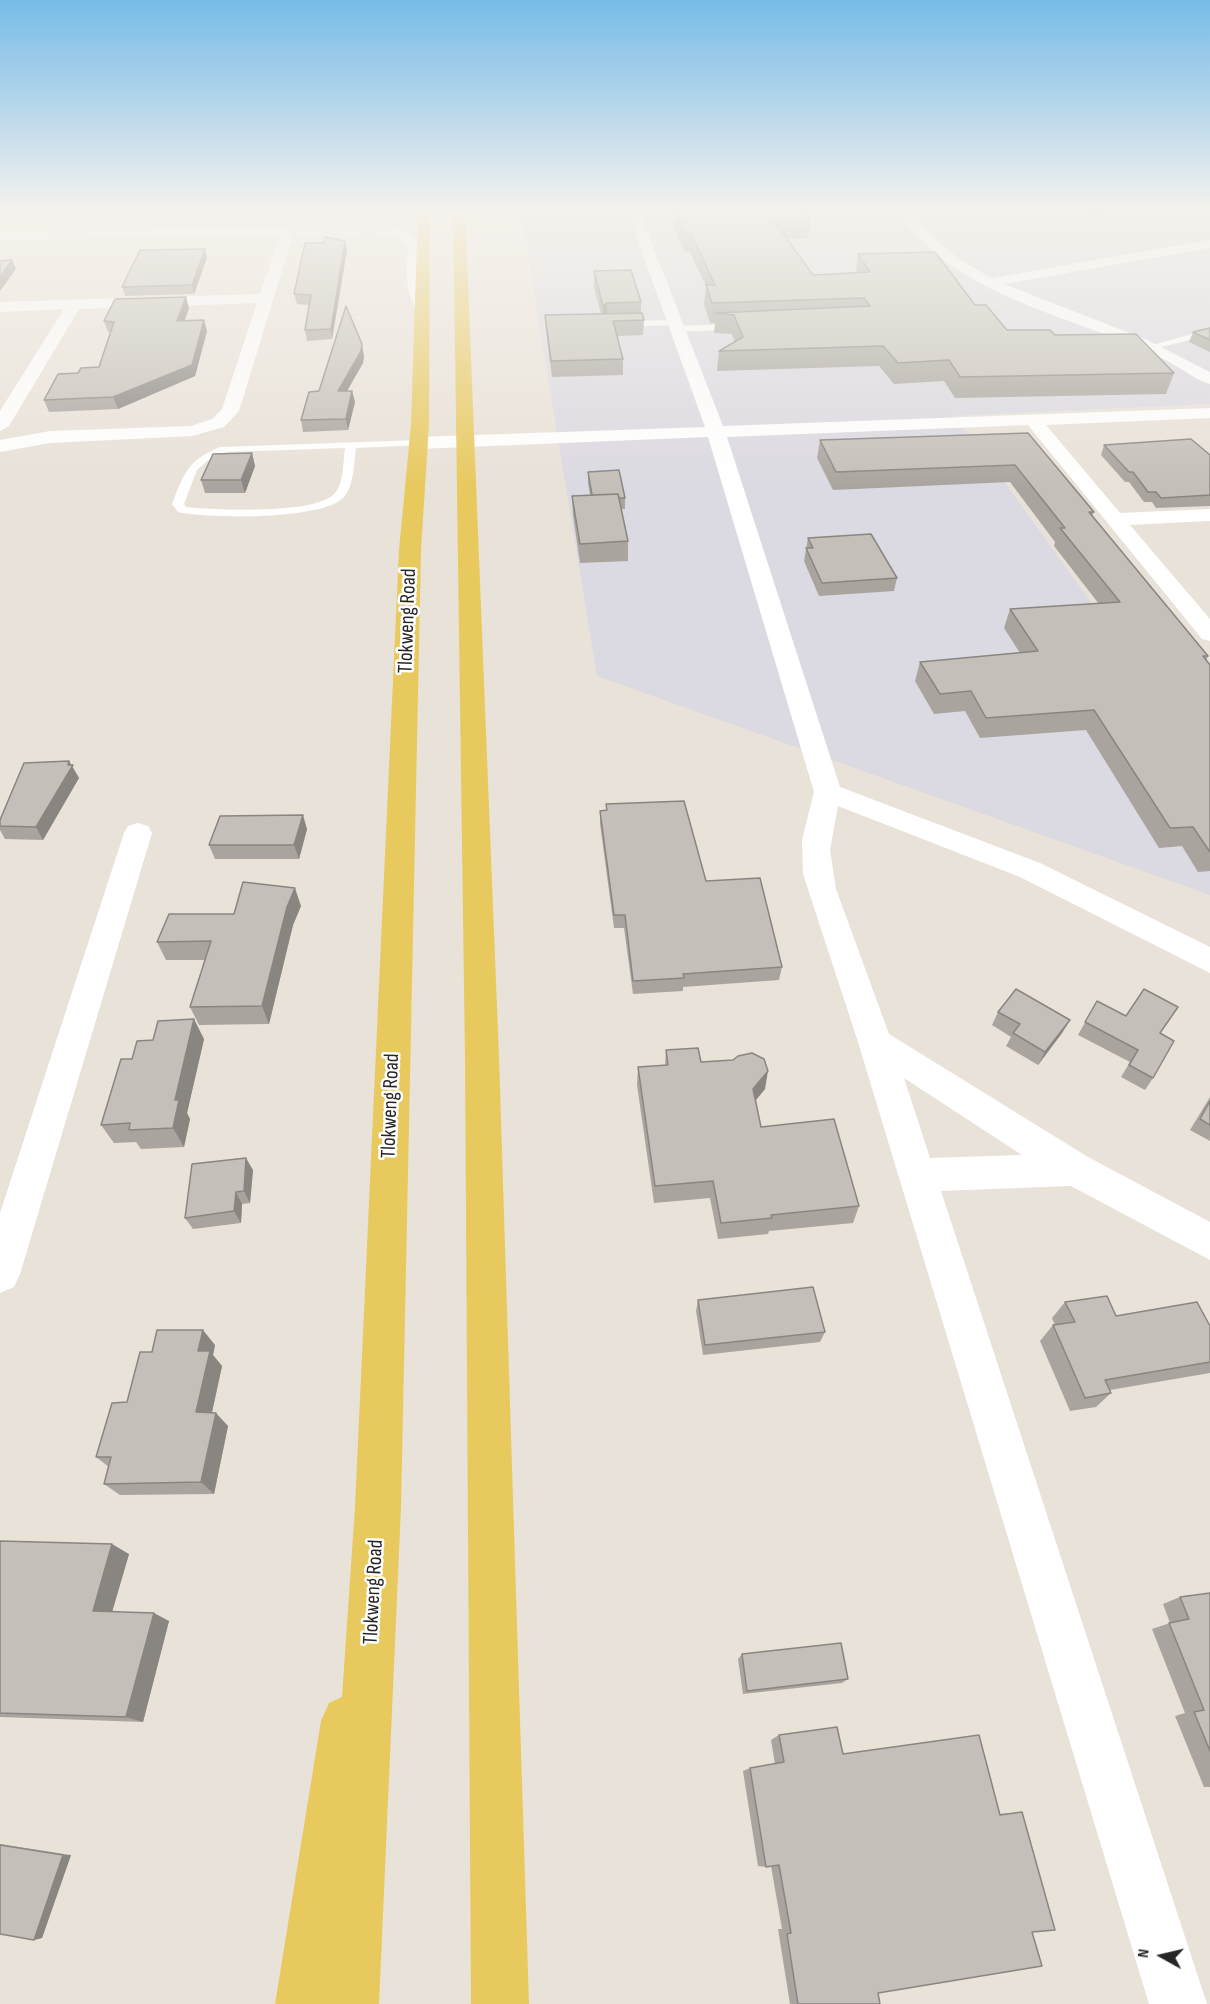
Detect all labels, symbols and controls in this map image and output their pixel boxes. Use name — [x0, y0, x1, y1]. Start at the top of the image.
street label: Tlokweng Road — [394, 568, 422, 674]
street label: Tlokweng Road — [377, 1053, 405, 1159]
street label: Tlokweng Road — [359, 1539, 389, 1645]
north arrow — [1132, 1926, 1192, 1986]
text: N — [1134, 1948, 1154, 1959]

